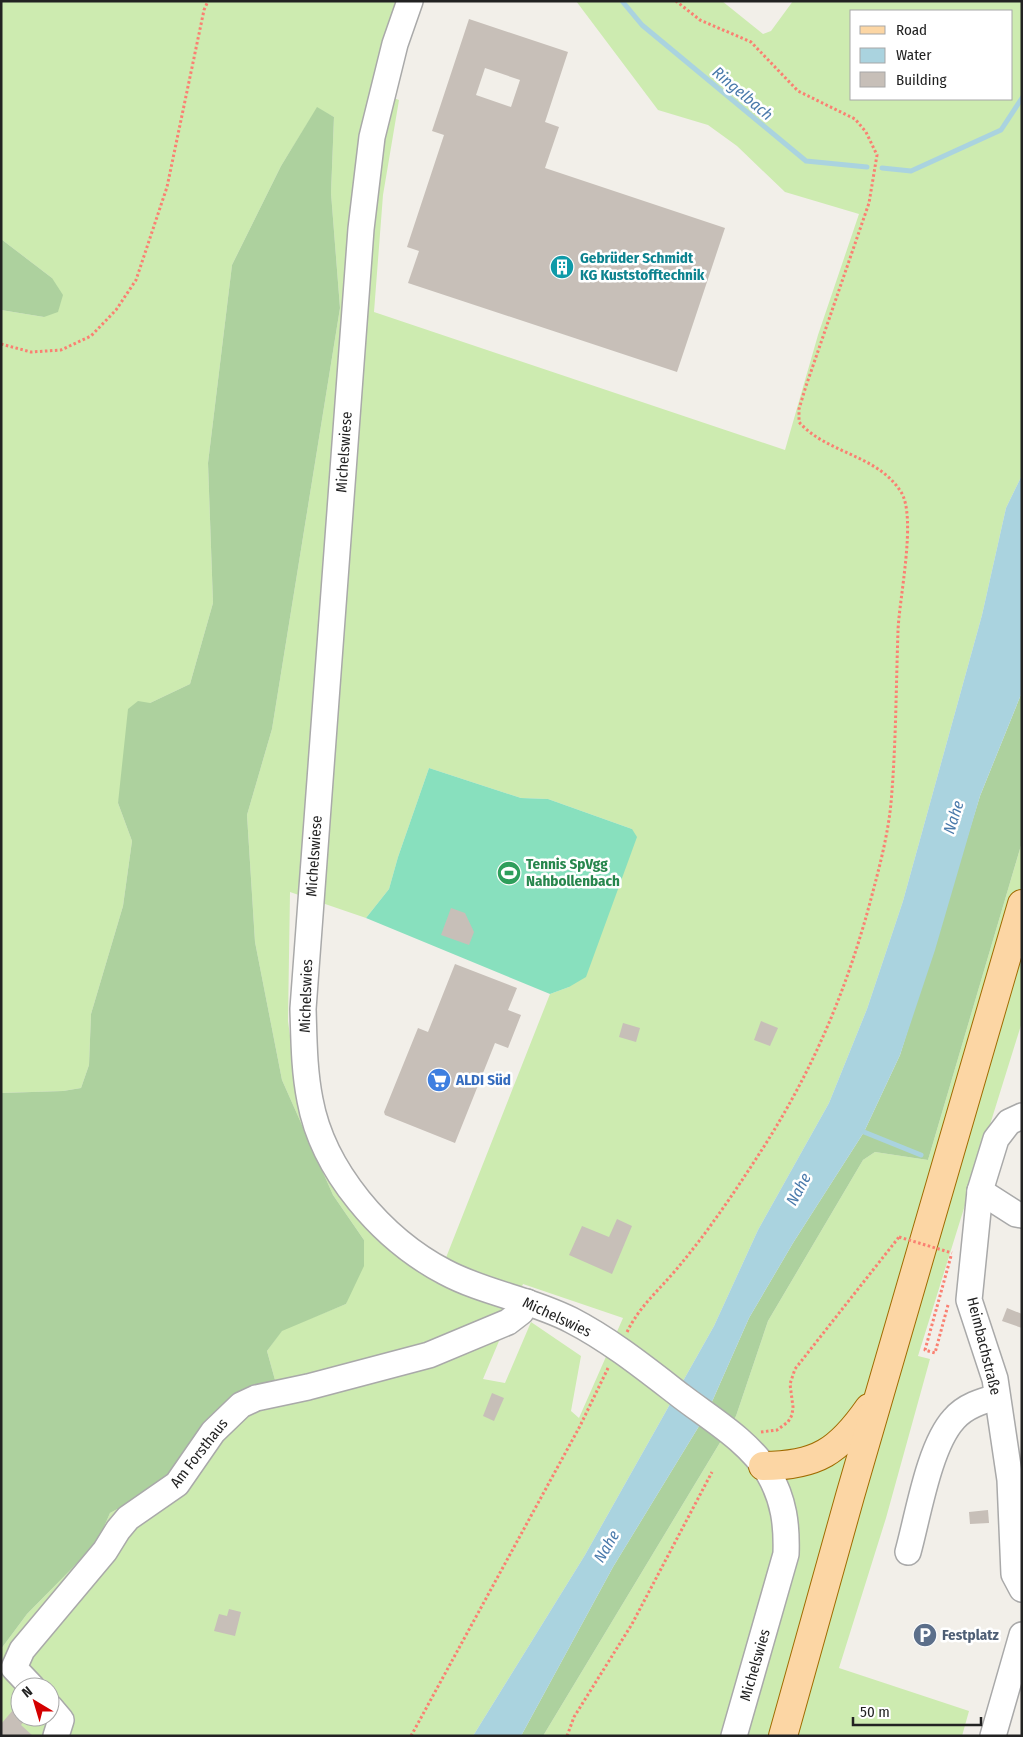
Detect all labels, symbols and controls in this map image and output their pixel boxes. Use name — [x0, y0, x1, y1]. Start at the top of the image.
legend — [850, 10, 1013, 100]
text: Road — [896, 21, 927, 39]
text: Water — [896, 46, 932, 64]
water label: Ringelbach — [709, 63, 777, 124]
text: Building — [896, 71, 947, 89]
place label: Gebrüder Schmidt KG Kuststofftechnik — [580, 249, 705, 284]
building icon: Gebrüder Schmidt KG Kuststofftechnik — [549, 254, 575, 280]
street label: Michelswiese — [332, 411, 356, 493]
water label: Nahe — [939, 798, 968, 836]
street label: Michelswiese — [302, 815, 326, 897]
place label: Tennis SpVgg Nahbollenbach — [526, 855, 620, 890]
sports icon: Tennis SpVgg Nahbollenbach — [496, 860, 522, 886]
street label: Michelswies — [296, 959, 316, 1033]
supermarket icon: ALDI Süd — [426, 1067, 452, 1093]
place label: ALDI Süd — [455, 1071, 511, 1089]
water label: Nahe — [782, 1169, 815, 1209]
street label: Michelswies — [520, 1293, 594, 1341]
street label: Heimbachstraße — [963, 1295, 1005, 1397]
street label: Am Forsthaus — [166, 1415, 232, 1491]
water label: Nahe — [590, 1526, 624, 1566]
parking icon: Festplatz — [912, 1622, 938, 1648]
place label: Festplatz — [942, 1626, 999, 1644]
street label: Michelswies — [736, 1627, 774, 1703]
north arrow — [10, 1677, 60, 1727]
text: N — [19, 1683, 36, 1701]
scale bar — [853, 1694, 980, 1726]
text: 50 m — [860, 1703, 890, 1721]

